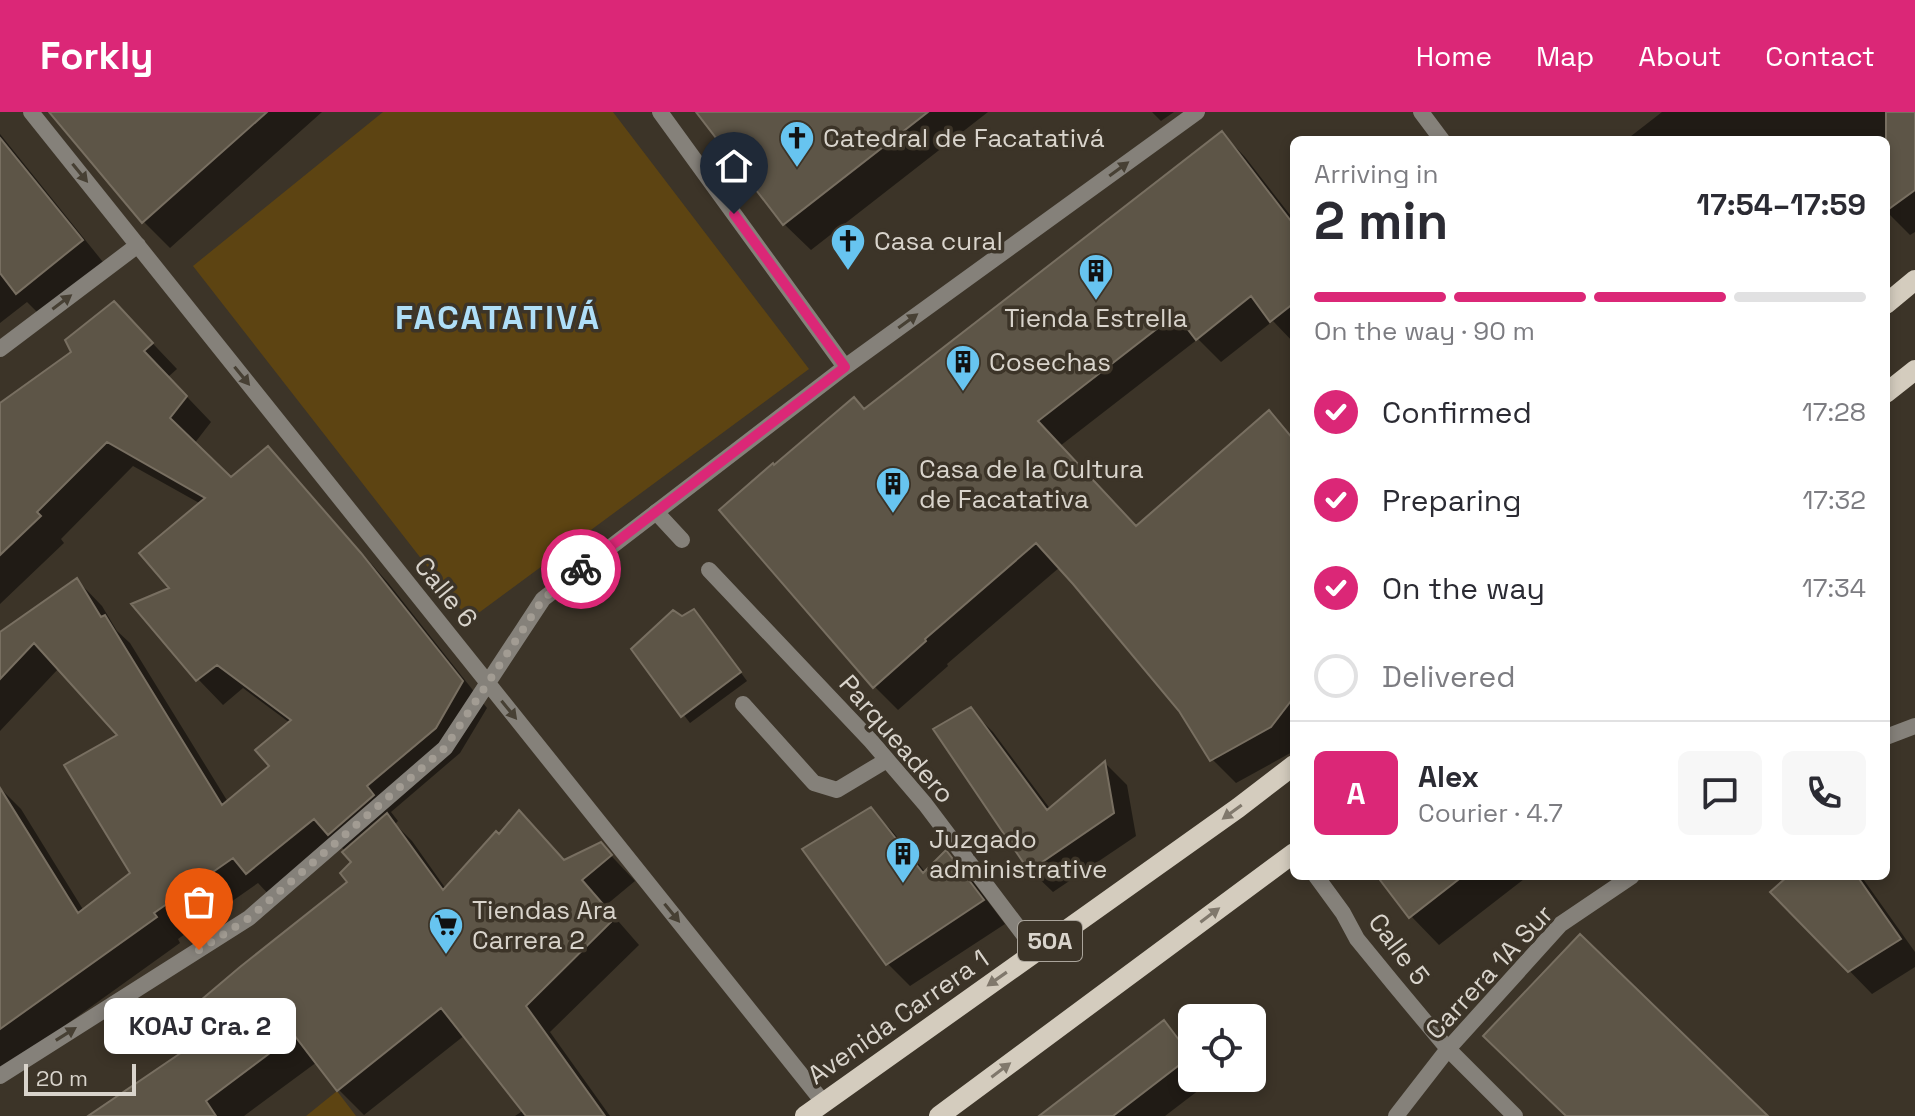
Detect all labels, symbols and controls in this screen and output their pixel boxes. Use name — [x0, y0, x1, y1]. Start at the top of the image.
text: Forkly — [40, 32, 153, 80]
text: Home — [1416, 38, 1492, 74]
text: Map — [1536, 38, 1594, 74]
text: About — [1638, 38, 1721, 74]
text: Contact — [1765, 38, 1875, 74]
church icon: Catedral de Facatativá — [778, 119, 816, 169]
place label: Catedral de Facatativá — [823, 121, 1105, 155]
pin — [700, 132, 768, 214]
icon: home — [712, 144, 756, 188]
text: Arriving in — [1314, 157, 1438, 191]
one-way arrow — [1108, 161, 1129, 177]
one-way arrow — [71, 163, 87, 183]
text: 17:54–17:59 — [1697, 185, 1866, 224]
text: 2 min — [1314, 188, 1448, 254]
church icon: Casa cural — [829, 222, 867, 272]
place label: Casa cural — [874, 224, 1003, 258]
building icon: Tienda Estrella — [1077, 252, 1115, 302]
one-way arrow — [52, 295, 72, 311]
district label: FACATATIVÁ — [395, 296, 601, 339]
place label: Tienda Estrella — [1004, 301, 1188, 335]
one-way arrow — [897, 313, 919, 329]
text: On the way · 90 m — [1314, 314, 1535, 348]
building icon: Cosechas — [944, 343, 982, 393]
place label: Cosechas — [989, 345, 1111, 379]
one-way arrow — [233, 366, 250, 386]
icon: check — [1314, 390, 1358, 434]
text: Confirmed — [1382, 393, 1532, 432]
text: 17:28 — [1802, 395, 1866, 429]
place label: Casa de la Cultura de Facatativa — [919, 452, 1144, 516]
building icon: Casa de la Cultura de Facatativa — [874, 465, 912, 515]
icon: check — [1314, 478, 1358, 522]
text: Preparing — [1382, 481, 1521, 520]
text: 17:32 — [1803, 483, 1866, 517]
courier — [541, 529, 621, 609]
icon: bike — [559, 547, 603, 591]
street label: Calle 6 — [407, 549, 485, 635]
icon: check — [1314, 566, 1358, 610]
text: On the way — [1382, 569, 1545, 608]
text: 17:34 — [1802, 571, 1866, 605]
text: Delivered — [1382, 657, 1516, 696]
street label: Parqueadero — [832, 668, 962, 810]
one-way arrow — [501, 700, 517, 720]
button: chat — [1678, 751, 1762, 835]
button: phone — [1782, 751, 1866, 835]
text: Alex — [1418, 757, 1479, 796]
text: A — [1346, 774, 1366, 813]
text: Courier · 4.7 — [1418, 796, 1563, 830]
one-way arrow — [1221, 804, 1243, 820]
place label: Juzgado administrative — [929, 822, 1107, 886]
building icon: Juzgado administrative — [884, 835, 922, 885]
pin — [165, 868, 233, 950]
icon: bag — [177, 880, 221, 924]
place label: Tiendas Ara Carrera 2 — [472, 893, 617, 957]
street label: Carrera 1A Sur — [1418, 897, 1560, 1047]
one-way arrow — [663, 903, 680, 923]
supermarket icon: Tiendas Ara Carrera 2 — [427, 906, 465, 956]
street label: Calle 5 — [1361, 906, 1437, 992]
one-way arrow — [1200, 907, 1221, 923]
road number: 50A — [1018, 921, 1082, 961]
street label: Avenida Carrera 1 — [801, 942, 995, 1092]
one-way arrow — [987, 971, 1008, 986]
callout: KOAJ Cra. 2 — [103, 998, 295, 1054]
map controls — [1178, 1004, 1266, 1092]
button: locate — [1178, 1004, 1266, 1092]
text: KOAJ Cra. 2 — [129, 1009, 271, 1043]
one-way arrow — [55, 1028, 77, 1042]
scale bar — [24, 1060, 136, 1096]
one-way arrow — [991, 1062, 1012, 1078]
text: 20 m — [36, 1064, 88, 1092]

